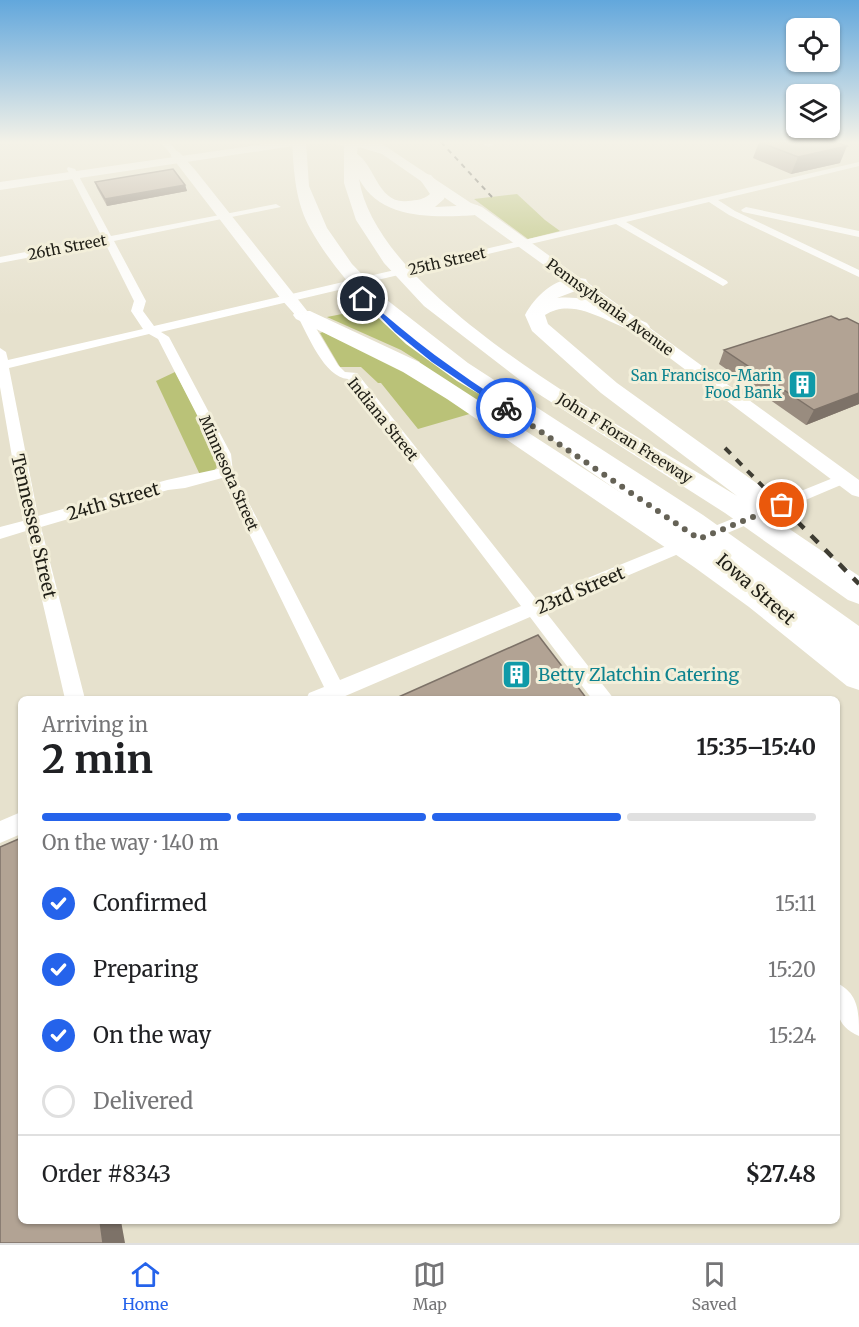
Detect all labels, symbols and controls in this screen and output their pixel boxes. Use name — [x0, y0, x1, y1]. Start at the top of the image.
map controls — [786, 18, 840, 138]
button: locate — [786, 18, 840, 72]
button: layers — [786, 84, 840, 138]
street label: 26th Street — [26, 230, 108, 264]
street label: 25th Street — [406, 243, 488, 279]
street label: Pennsylvania Avenue — [543, 254, 677, 360]
pin — [337, 273, 388, 324]
icon: home — [346, 282, 379, 315]
place label: San Francisco-Marin Food Bank — [631, 366, 782, 402]
building icon: San Francisco-Marin Food Bank — [787, 368, 819, 400]
street label: Indiana Street — [344, 373, 422, 465]
courier — [476, 378, 536, 438]
street label: John F Foran Freeway — [553, 388, 696, 487]
icon: bike — [490, 392, 523, 425]
street label: Minnesota Street — [195, 412, 263, 534]
street label: Tennessee Street — [6, 452, 62, 600]
street label: 24th Street — [64, 477, 162, 525]
pin — [756, 479, 807, 530]
icon: bag — [765, 488, 798, 521]
street label: Iowa Street — [712, 548, 800, 630]
street label: 23rd Street — [532, 561, 628, 619]
building icon: Betty Zlatchin Catering — [501, 658, 533, 690]
place label: Betty Zlatchin Catering — [538, 663, 739, 686]
text: Arriving in — [42, 712, 148, 737]
text: 15:35–15:40 — [696, 733, 816, 761]
text: 2 min — [42, 735, 153, 784]
text: On the way · 140 m — [42, 830, 219, 855]
icon: check — [42, 887, 75, 920]
text: Confirmed — [93, 889, 207, 917]
text: 15:11 — [775, 891, 816, 916]
icon: check — [42, 953, 75, 986]
text: Preparing — [93, 955, 198, 983]
text: 15:20 — [768, 957, 816, 982]
icon: check — [42, 1019, 75, 1052]
text: On the way — [93, 1021, 211, 1049]
text: 15:24 — [769, 1023, 816, 1048]
text: Delivered — [93, 1087, 193, 1115]
text: Order #8343 — [42, 1160, 171, 1188]
text: $27.48 — [746, 1160, 816, 1188]
tab: Home — [122, 1258, 168, 1314]
tab: Map — [413, 1258, 447, 1314]
tab: Saved — [691, 1258, 737, 1314]

